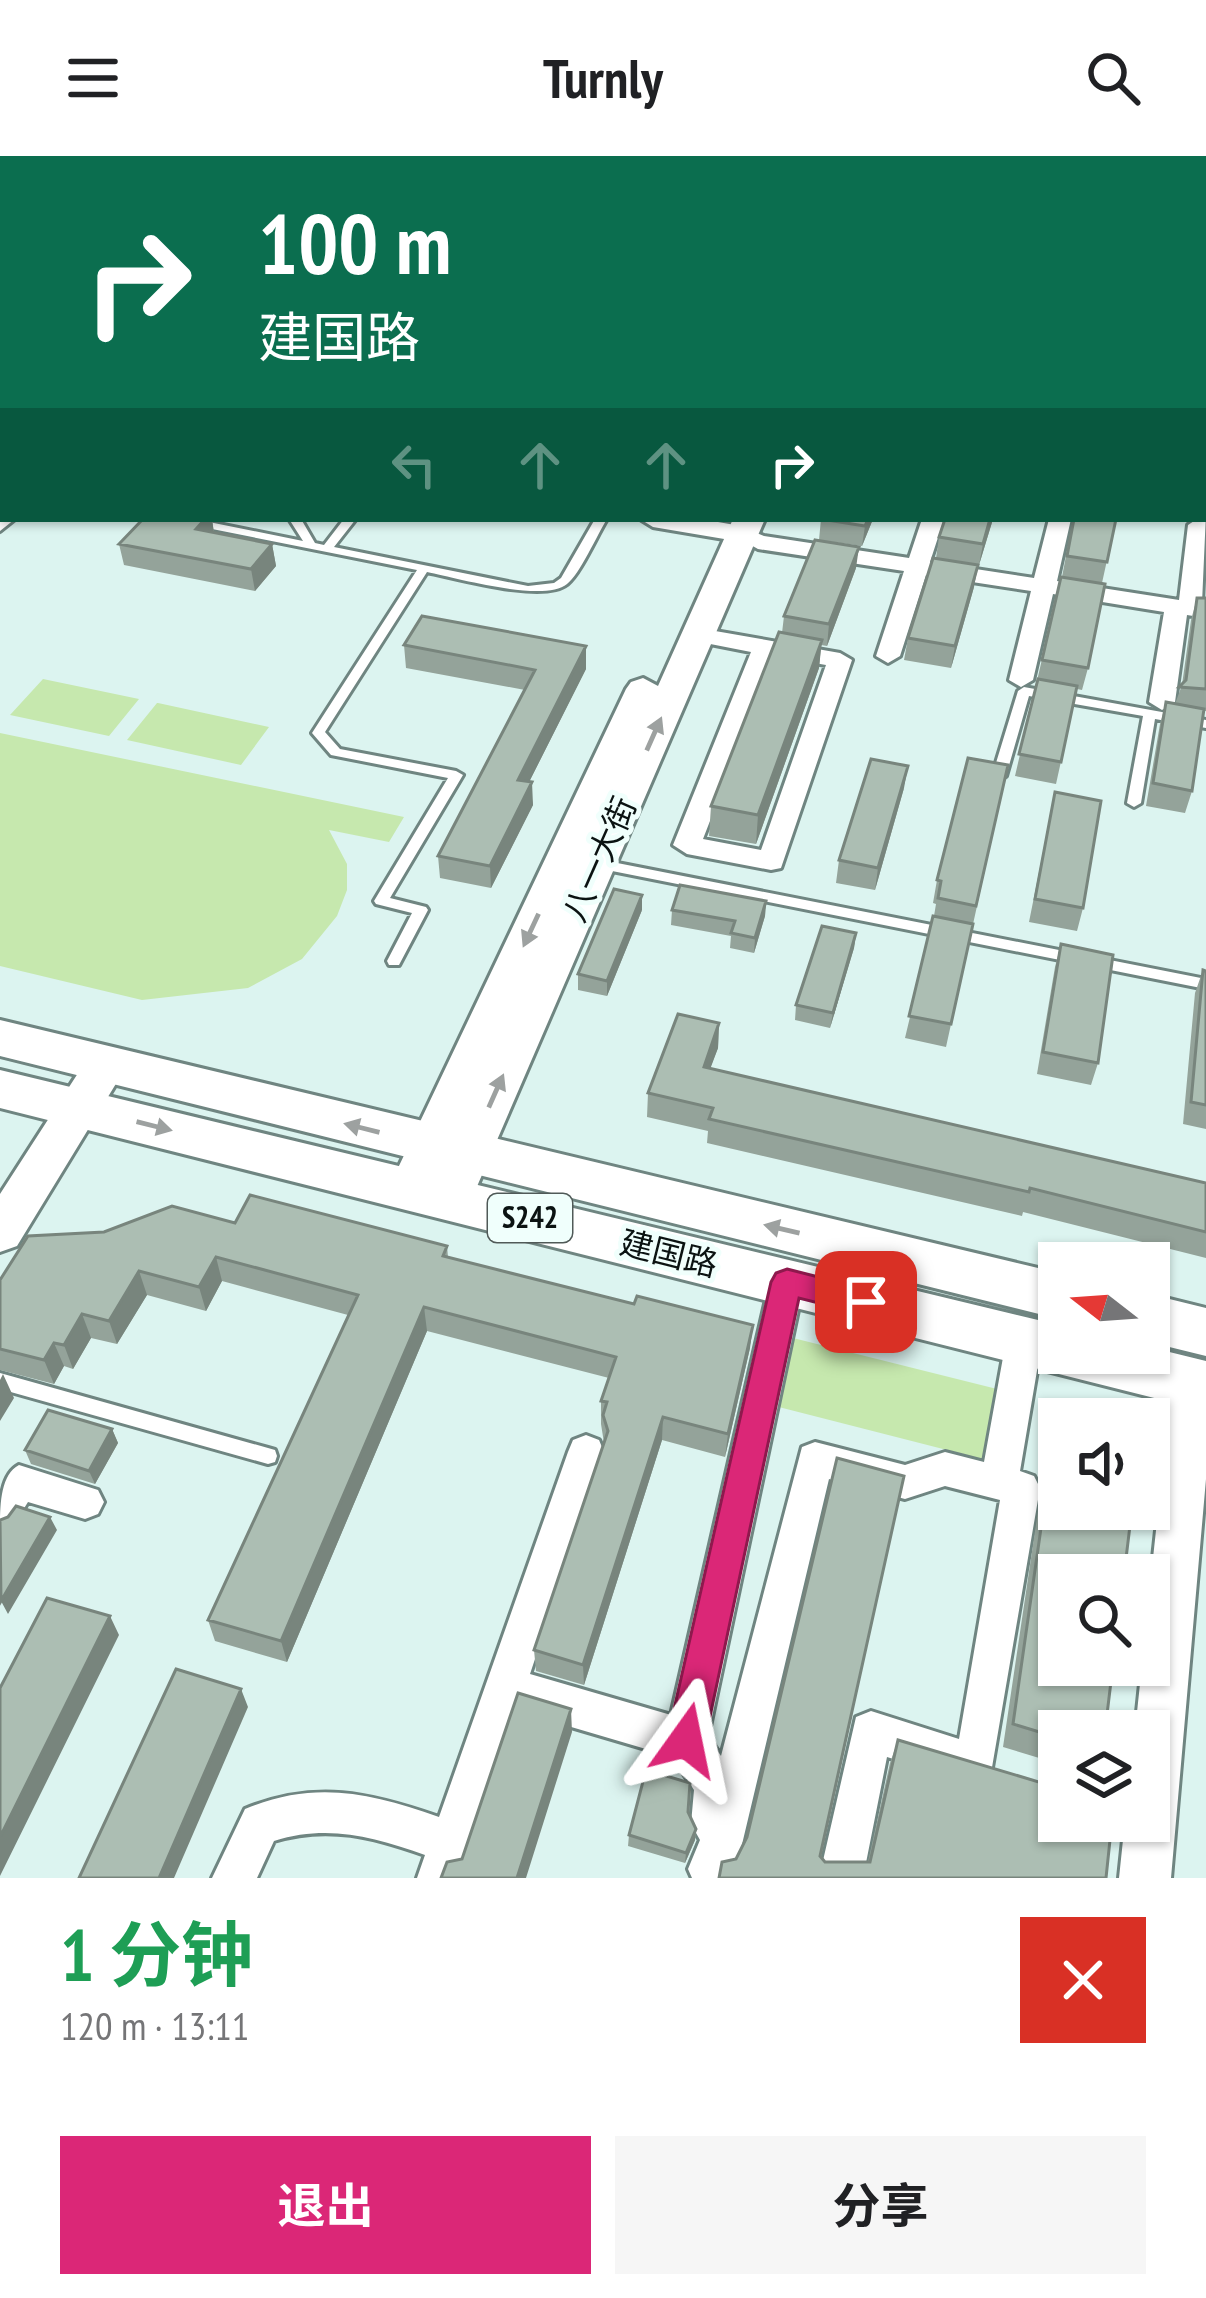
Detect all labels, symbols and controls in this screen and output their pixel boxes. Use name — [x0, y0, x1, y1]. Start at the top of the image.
text: Turnly — [543, 43, 663, 113]
icon: menu — [60, 45, 126, 111]
icon: search — [1080, 45, 1146, 111]
text: 100 m — [258, 188, 451, 297]
icon: right — [60, 204, 216, 360]
text: 建国路 — [258, 302, 420, 372]
icon: left — [381, 432, 447, 498]
icon: ahead — [507, 432, 573, 498]
icon: ahead — [633, 432, 699, 498]
icon: right — [759, 432, 825, 498]
one-way arrow — [644, 717, 664, 752]
street label: 八一大街 — [552, 790, 645, 928]
one-way arrow — [521, 913, 541, 948]
one-way arrow — [487, 1073, 507, 1108]
one-way arrow — [136, 1117, 173, 1136]
one-way arrow — [343, 1118, 380, 1137]
road number: S242 — [488, 1194, 572, 1242]
one-way arrow — [763, 1219, 800, 1238]
street label: 建国路 — [616, 1220, 722, 1285]
north arrow — [1038, 1242, 1170, 1374]
map controls — [1038, 1242, 1170, 1842]
pin — [815, 1251, 917, 1353]
icon: arrive — [833, 1269, 899, 1335]
button: sound — [1038, 1398, 1170, 1530]
button: search — [1038, 1554, 1170, 1686]
position arrow — [623, 1677, 749, 1803]
button: layers — [1038, 1710, 1170, 1842]
text: 1 分钟 — [60, 1908, 253, 2001]
button: close — [1020, 1917, 1146, 2043]
text: 120 m · 13:11 — [60, 2000, 249, 2051]
button: 退出 — [60, 2136, 591, 2274]
button: 分享 — [615, 2136, 1146, 2274]

